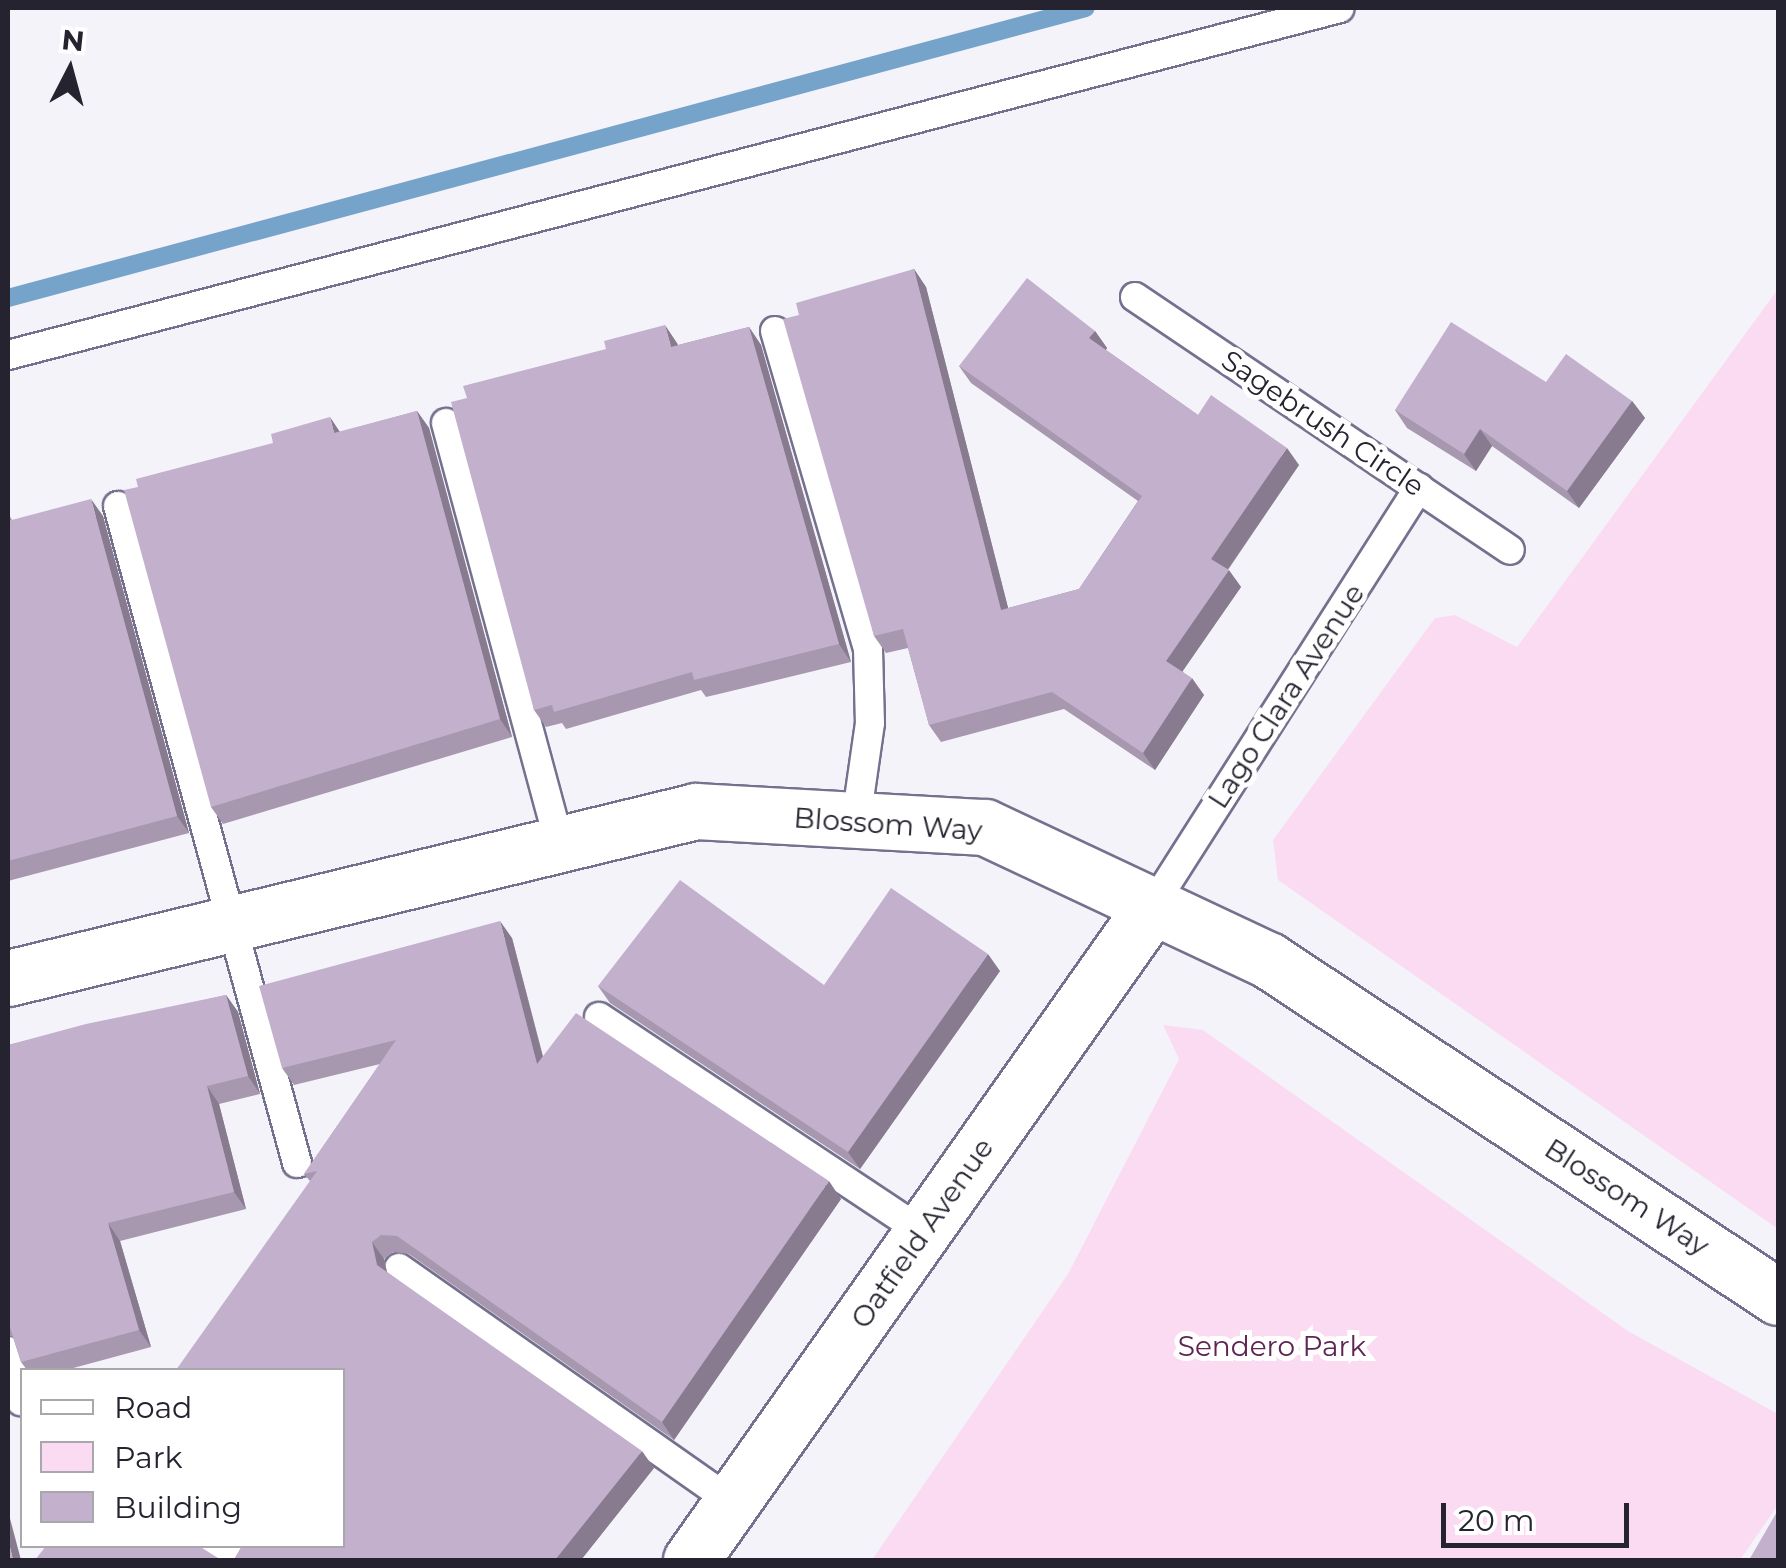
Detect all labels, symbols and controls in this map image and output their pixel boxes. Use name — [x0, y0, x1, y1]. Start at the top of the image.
north arrow — [20, 20, 120, 120]
text: N — [60, 22, 86, 58]
street label: Sagebrush Circle — [1215, 343, 1431, 503]
street label: Lago Clara Avenue — [1201, 578, 1371, 814]
street label: Blossom Way — [793, 801, 983, 847]
street label: Oatfield Avenue — [844, 1131, 1000, 1335]
street label: Blossom Way — [1539, 1131, 1715, 1263]
park label: Sendero Park — [1178, 1329, 1366, 1363]
legend — [20, 1368, 345, 1548]
text: Road — [114, 1389, 192, 1426]
text: Park — [114, 1439, 183, 1476]
scale bar — [1446, 1483, 1634, 1545]
text: Building — [114, 1489, 242, 1526]
text: 20 m — [1458, 1502, 1535, 1539]

